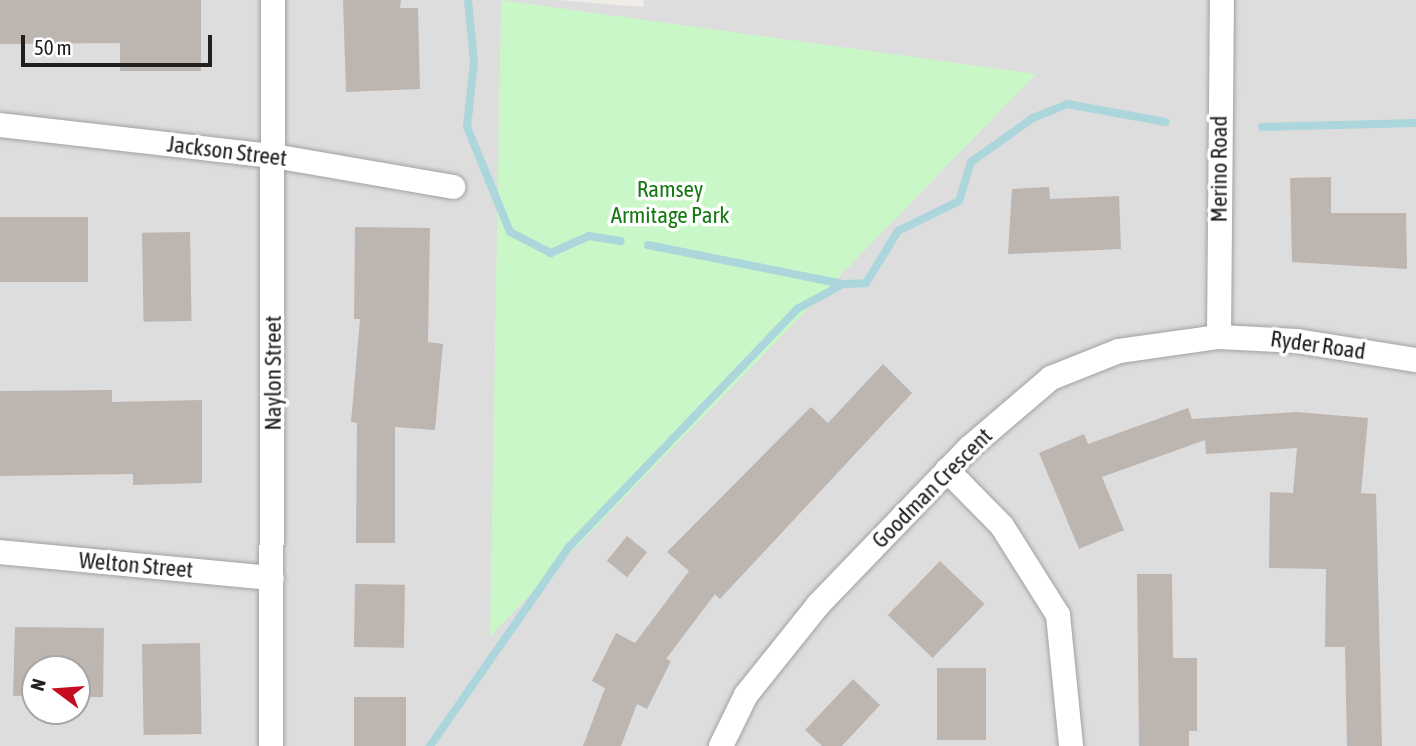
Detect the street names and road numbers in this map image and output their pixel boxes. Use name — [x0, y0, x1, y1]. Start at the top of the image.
street label: Merino Road — [1205, 116, 1233, 222]
street label: Jackson Street — [166, 130, 288, 172]
street label: Naylon Street — [259, 315, 287, 431]
street label: Ryder Road — [1269, 325, 1367, 365]
street label: Goodman Crescent — [866, 422, 998, 554]
street label: Welton Street — [78, 546, 194, 584]

